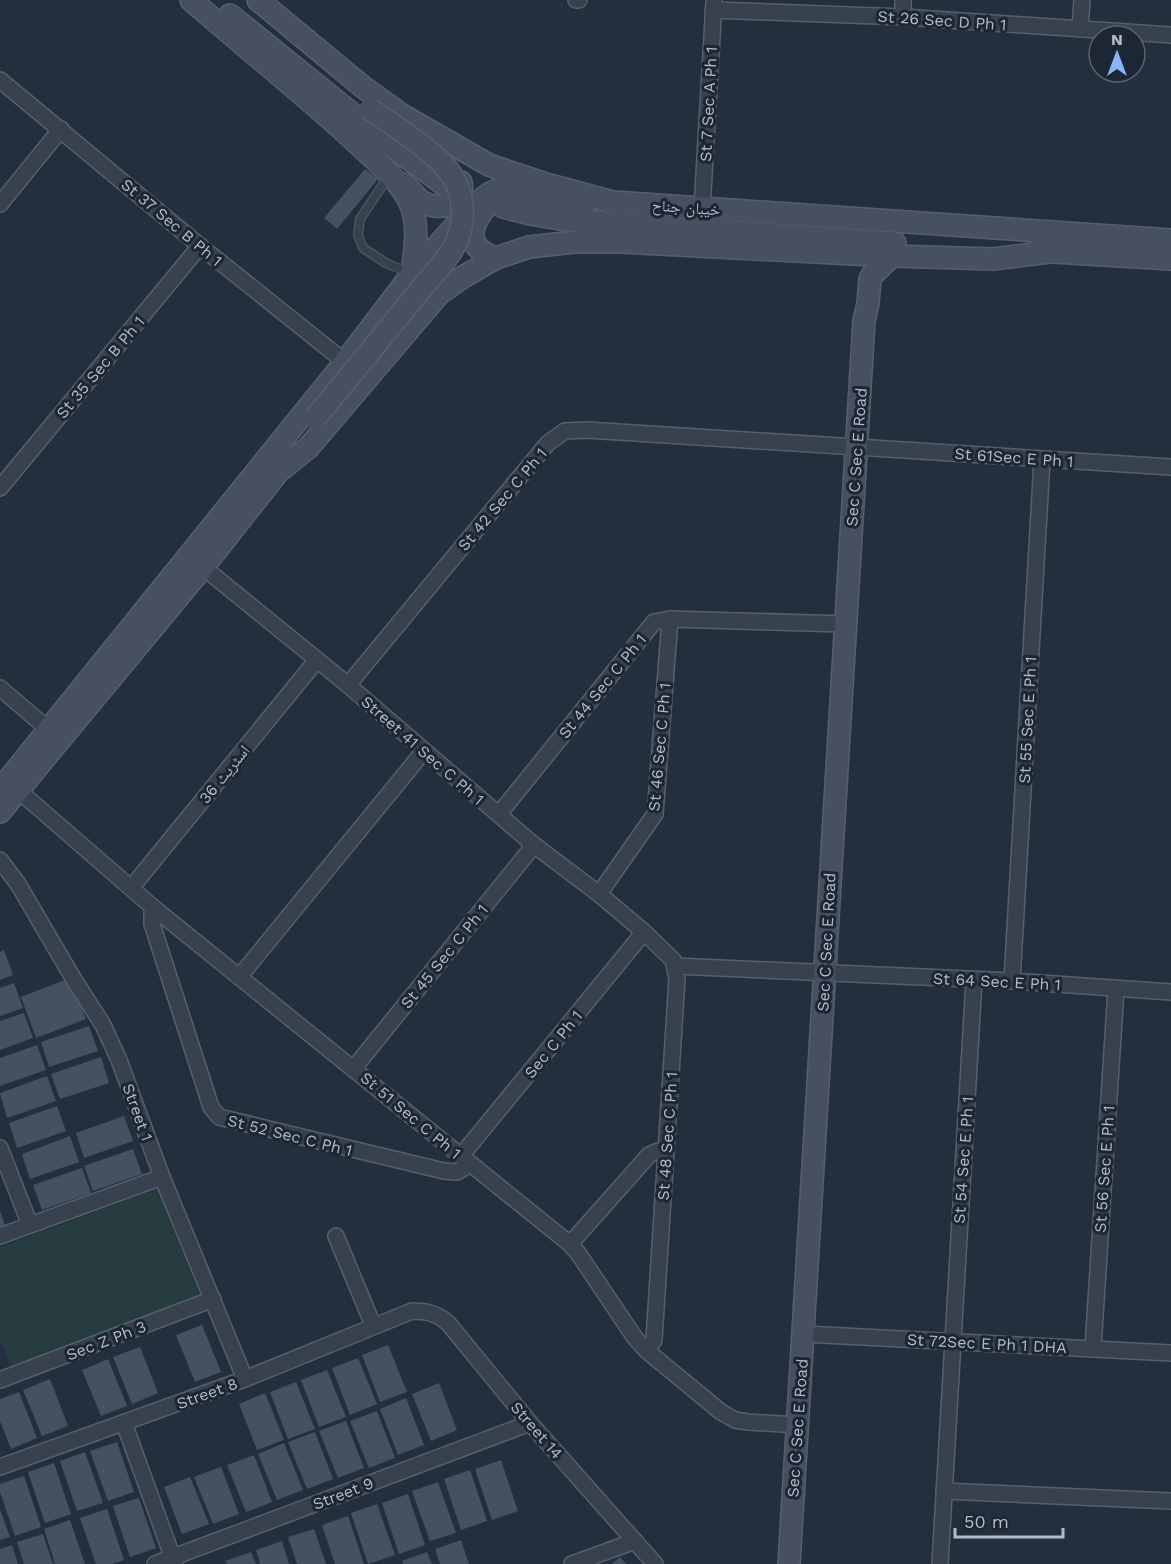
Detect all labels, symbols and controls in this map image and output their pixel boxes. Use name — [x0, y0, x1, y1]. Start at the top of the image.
street label: St 26 Sec D Ph 1 — [877, 7, 1007, 34]
north arrow — [1087, 24, 1147, 84]
text: N — [1111, 30, 1123, 49]
street label: St 7 Sec A Ph 1 — [696, 46, 721, 162]
street label: St 37 Sec B Ph 1 — [117, 175, 226, 270]
street label: خیبان جناح — [651, 196, 721, 220]
street label: St 35 Sec B Ph 1 — [52, 312, 149, 422]
street label: Sec C Sec E Road — [842, 387, 871, 527]
street label: St 42 Sec C Ph 1 — [454, 444, 551, 555]
street label: St 61Sec E Ph 1 — [954, 444, 1074, 471]
street label: St 44 Sec C Ph 1 — [554, 630, 650, 742]
street label: St 55 Sec E Ph 1 — [1015, 656, 1040, 784]
street label: St 46 Sec C Ph 1 — [644, 682, 675, 812]
street label: Street 41 Sec C Ph 1 — [357, 692, 488, 809]
street label: اسٹریٹ 36 — [195, 741, 254, 807]
street label: Sec C Sec E Road — [813, 872, 840, 1012]
street label: St 45 Sec C Ph 1 — [397, 900, 492, 1012]
street label: St 64 Sec E Ph 1 — [933, 969, 1061, 994]
street label: Sec C Ph 1 — [520, 1007, 586, 1082]
street label: St 51 Sec C Ph 1 — [357, 1068, 465, 1163]
street label: St 48 Sec C Ph 1 — [654, 1071, 681, 1201]
street label: Street 1 — [118, 1081, 157, 1143]
street label: St 54 Sec E Ph 1 — [950, 1096, 977, 1224]
street label: St 56 Sec E Ph 1 — [1091, 1105, 1118, 1233]
street label: St 52 Sec C Ph 1 — [226, 1111, 354, 1160]
street label: Sec Z Ph 3 — [64, 1317, 149, 1364]
street label: St 72Sec E Ph 1 DHA — [907, 1330, 1068, 1357]
street label: Sec C Sec E Road — [783, 1358, 812, 1498]
street label: Street 8 — [174, 1374, 240, 1413]
street label: Street 14 — [507, 1398, 567, 1463]
street label: Street 9 — [310, 1473, 376, 1514]
scale bar — [955, 1501, 1063, 1539]
text: 50 m — [964, 1511, 1009, 1532]

